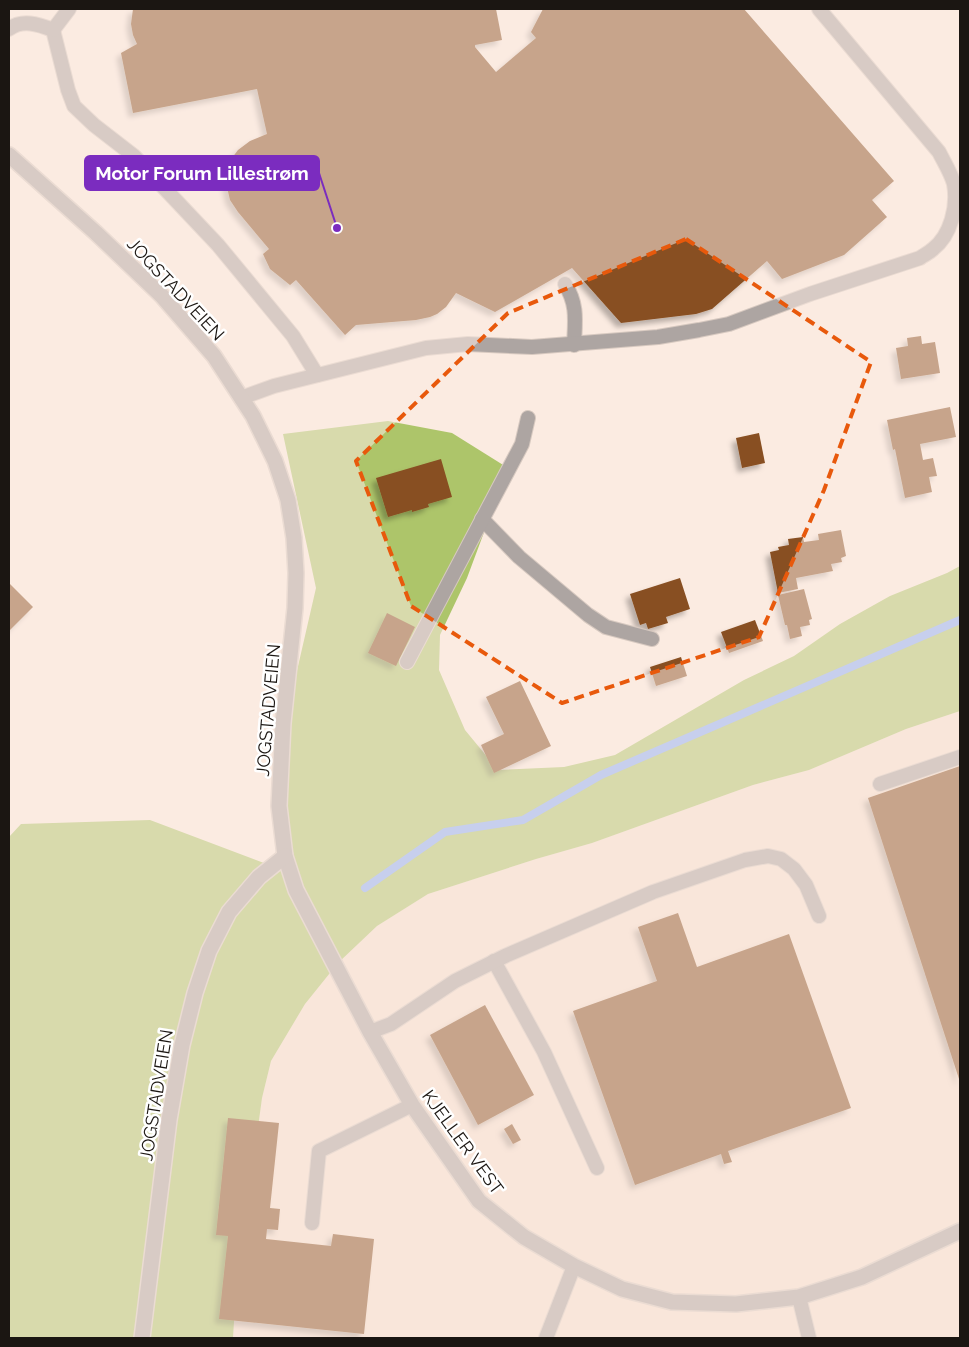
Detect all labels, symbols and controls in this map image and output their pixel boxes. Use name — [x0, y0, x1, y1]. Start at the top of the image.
callout: Motor Forum Lillestrøm — [85, 156, 319, 190]
text: Motor Forum Lillestrøm — [95, 162, 309, 184]
street label: JOGSTADVEIEN — [123, 233, 229, 345]
street label: JOGSTADVEIEN — [252, 643, 284, 777]
street label: JOGSTADVEIEN — [135, 1028, 177, 1162]
street label: KJELLER VEST — [418, 1086, 508, 1198]

